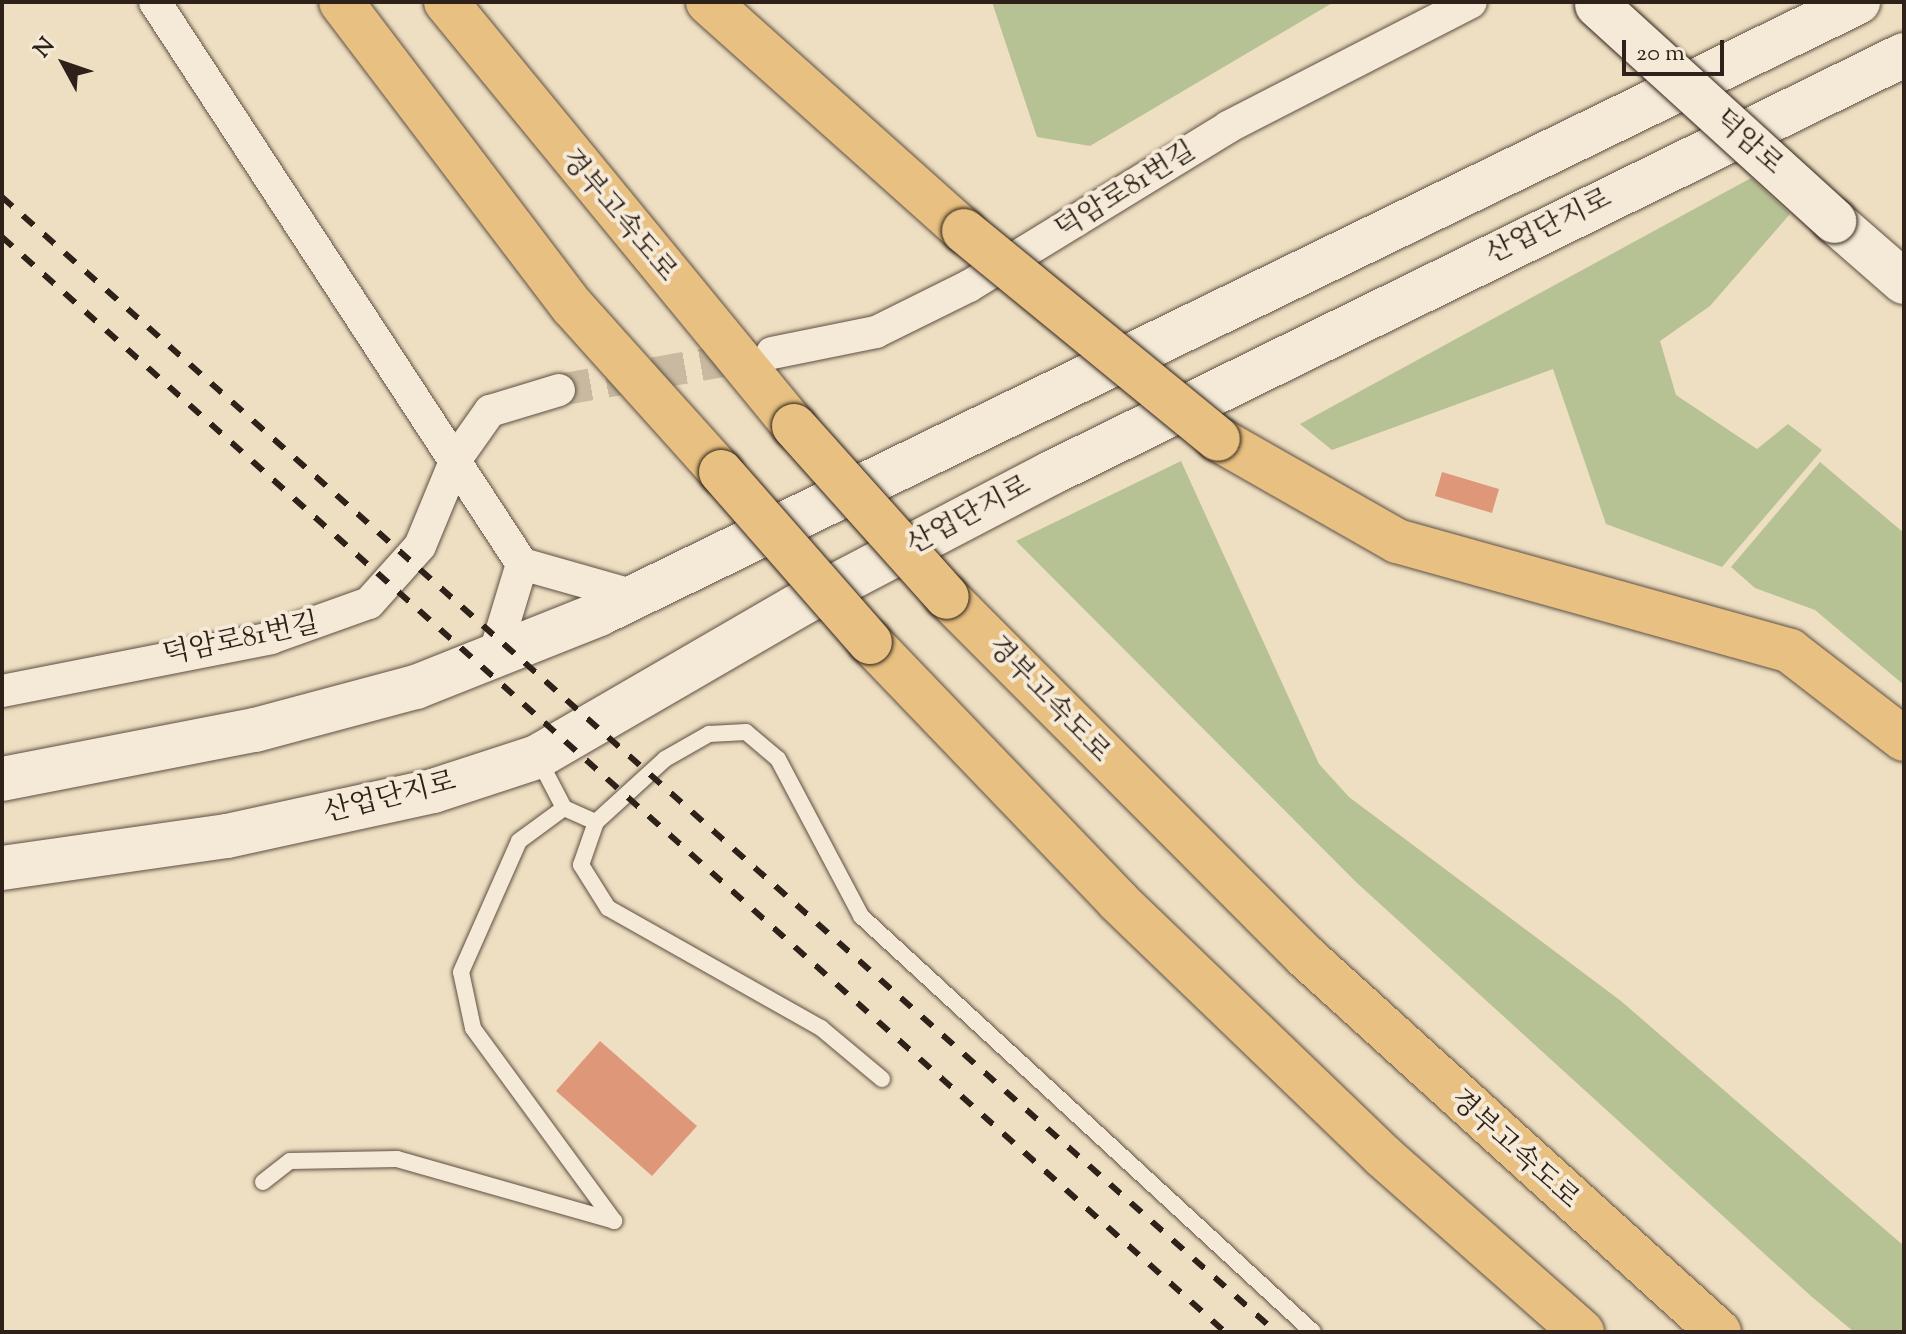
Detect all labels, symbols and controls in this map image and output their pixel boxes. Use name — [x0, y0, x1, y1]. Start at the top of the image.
north arrow — [24, 24, 104, 104]
scale bar — [1626, 24, 1728, 74]
text: N — [28, 32, 64, 66]
text: 20 m — [1636, 37, 1685, 71]
street label: 덕암로 — [1707, 103, 1789, 183]
street label: 덕암로81번길 — [1050, 135, 1202, 247]
street label: 경부고속도로 — [553, 143, 683, 289]
street label: 산업단지로 — [1481, 182, 1617, 272]
street label: 산업단지로 — [901, 469, 1037, 563]
street label: 덕암로81번길 — [160, 607, 322, 673]
street label: 경부고속도로 — [980, 630, 1116, 770]
street label: 산업단지로 — [320, 765, 460, 831]
street label: 경부고속도로 — [1442, 1083, 1586, 1217]

